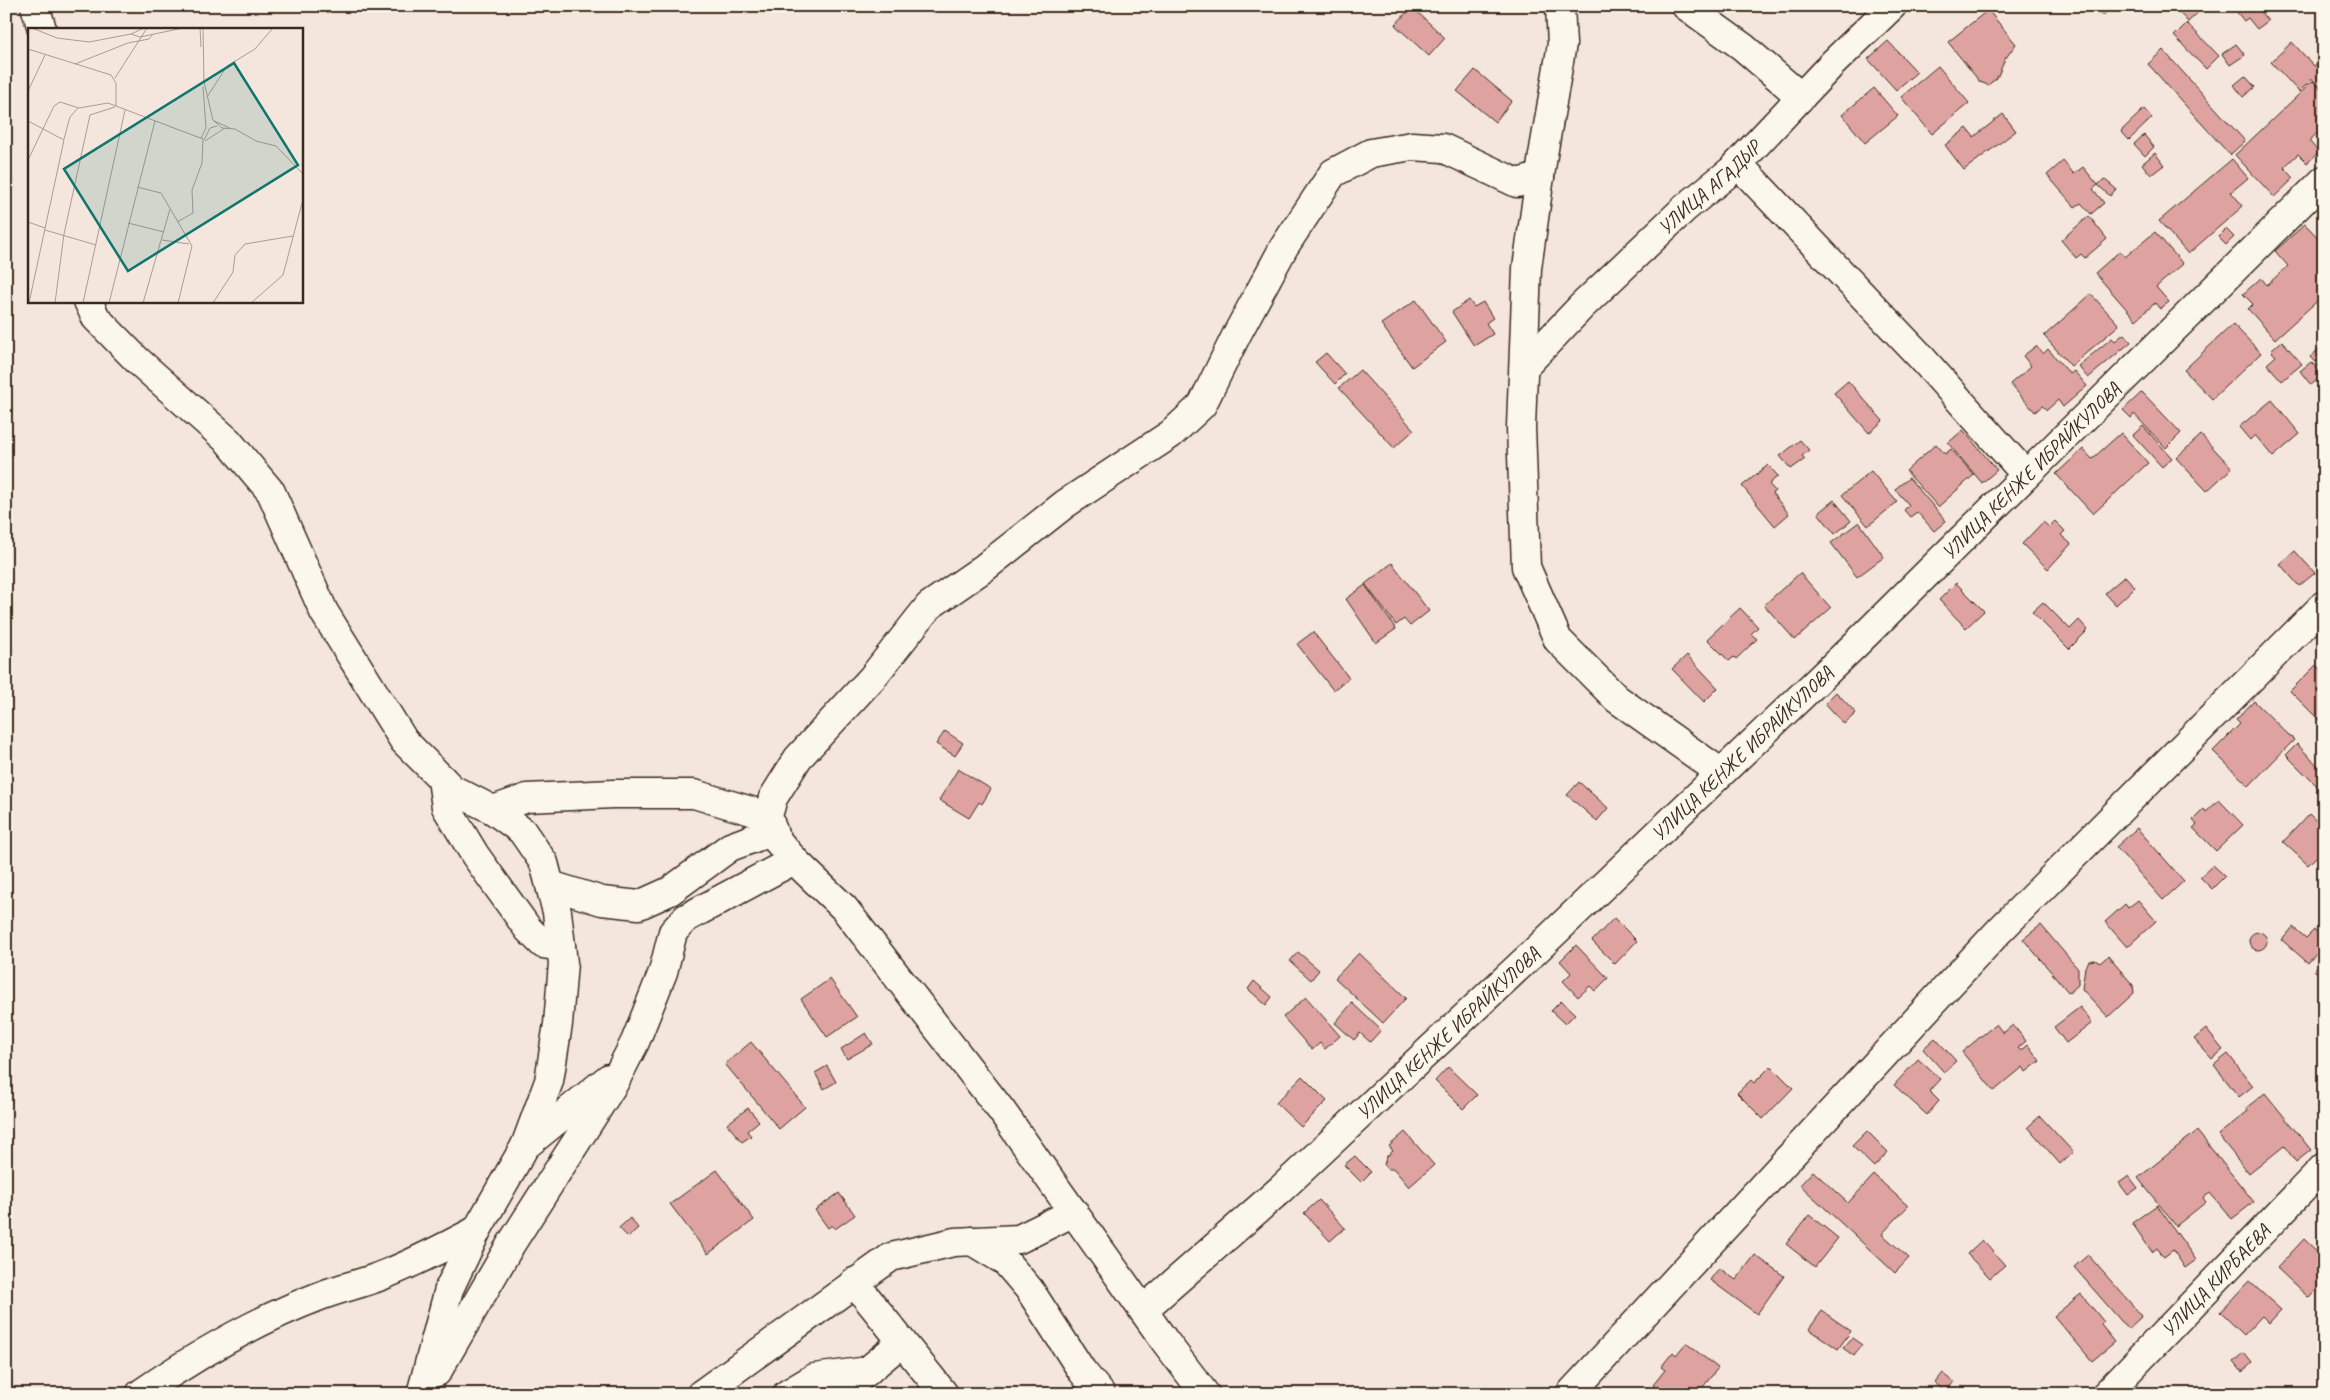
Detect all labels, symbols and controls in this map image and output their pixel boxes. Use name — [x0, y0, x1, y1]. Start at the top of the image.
inset map — [28, 28, 302, 302]
street label: УЛИЦА АГАДЫР — [1652, 133, 1767, 240]
street label: УЛИЦА КЕНЖЕ ИБРАЙКУЛОВА — [1936, 376, 2126, 565]
street label: УЛИЦА КЕНЖЕ ИБРАЙКУЛОВА — [1646, 660, 1839, 846]
street label: УЛИЦА КЕНЖЕ ИБРАЙКУЛОВА — [1351, 940, 1546, 1125]
street label: УЛИЦА КИРБАЕВА — [2156, 1218, 2276, 1341]

